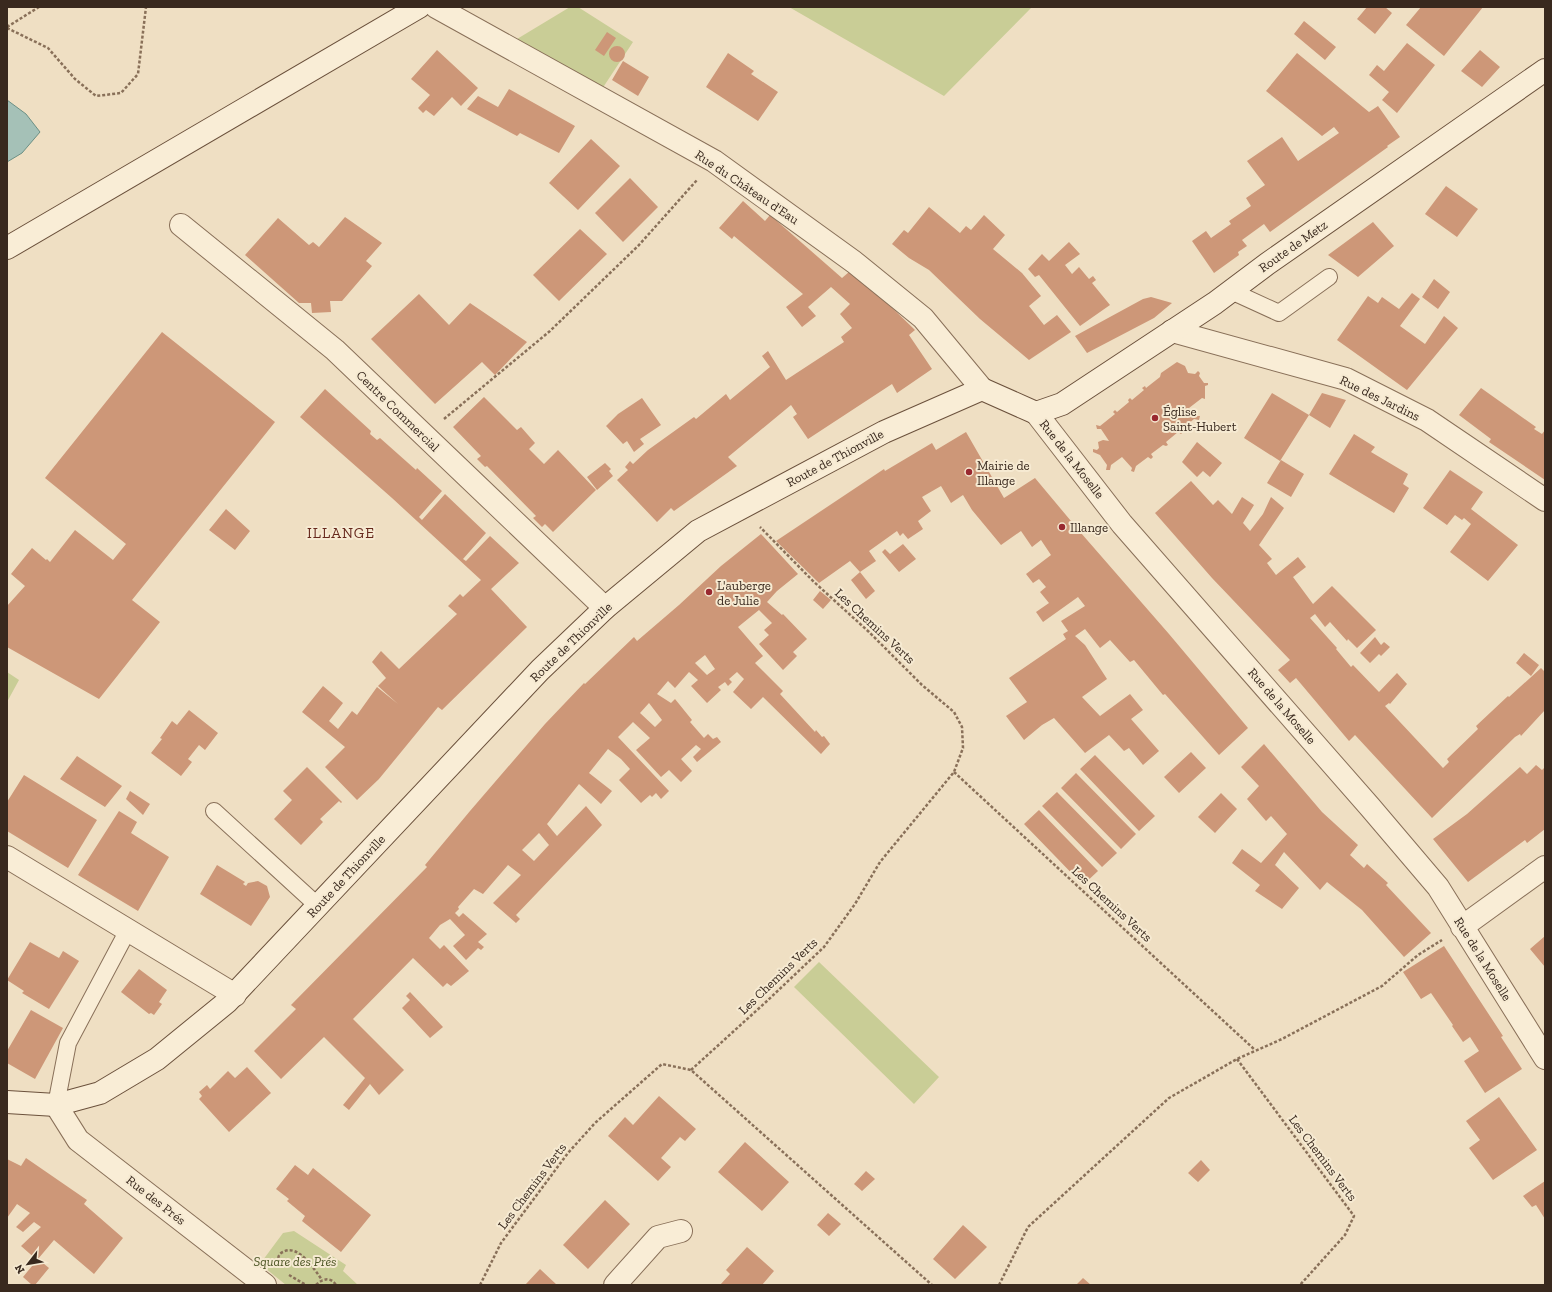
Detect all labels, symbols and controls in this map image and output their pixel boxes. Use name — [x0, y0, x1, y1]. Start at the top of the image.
street label: Rue du Château d'Eau — [692, 147, 802, 228]
street label: Route de Metz — [1256, 217, 1330, 275]
street label: Centre Commercial — [353, 367, 443, 455]
street label: Rue des Jardins — [1337, 372, 1423, 424]
place label: Église Saint-Hubert — [1163, 404, 1237, 434]
marker: Église Saint-Hubert — [1150, 413, 1160, 423]
street label: Rue de la Moselle — [1037, 417, 1107, 501]
street label: Route de Thionville — [784, 426, 886, 490]
place label: Mairie de Illange — [977, 458, 1030, 488]
marker: Mairie de Illange — [964, 467, 974, 477]
place label: Illange — [1070, 520, 1108, 535]
marker: Illange — [1057, 522, 1067, 532]
district label: ILLANGE — [307, 524, 375, 542]
place label: L'auberge de Julie — [717, 578, 771, 608]
street label: Les Chemins Verts — [832, 585, 918, 667]
marker: L'auberge de Julie — [704, 587, 714, 597]
street label: Route de Thionville — [527, 599, 615, 685]
street label: Rue de la Moselle — [1245, 665, 1319, 747]
street label: Route de Thionville — [304, 831, 388, 921]
street label: Les Chemins Verts — [1069, 863, 1155, 945]
street label: Rue de la Moselle — [1451, 914, 1515, 1004]
street label: Les Chemins Verts — [735, 934, 821, 1017]
street label: Les Chemins Verts — [1286, 1112, 1360, 1204]
street label: Les Chemins Verts — [495, 1140, 569, 1232]
street label: Rue des Prés — [123, 1172, 189, 1228]
north arrow — [8, 1244, 48, 1284]
park label: Square des Prés — [253, 1254, 337, 1269]
text: N — [12, 1261, 28, 1276]

